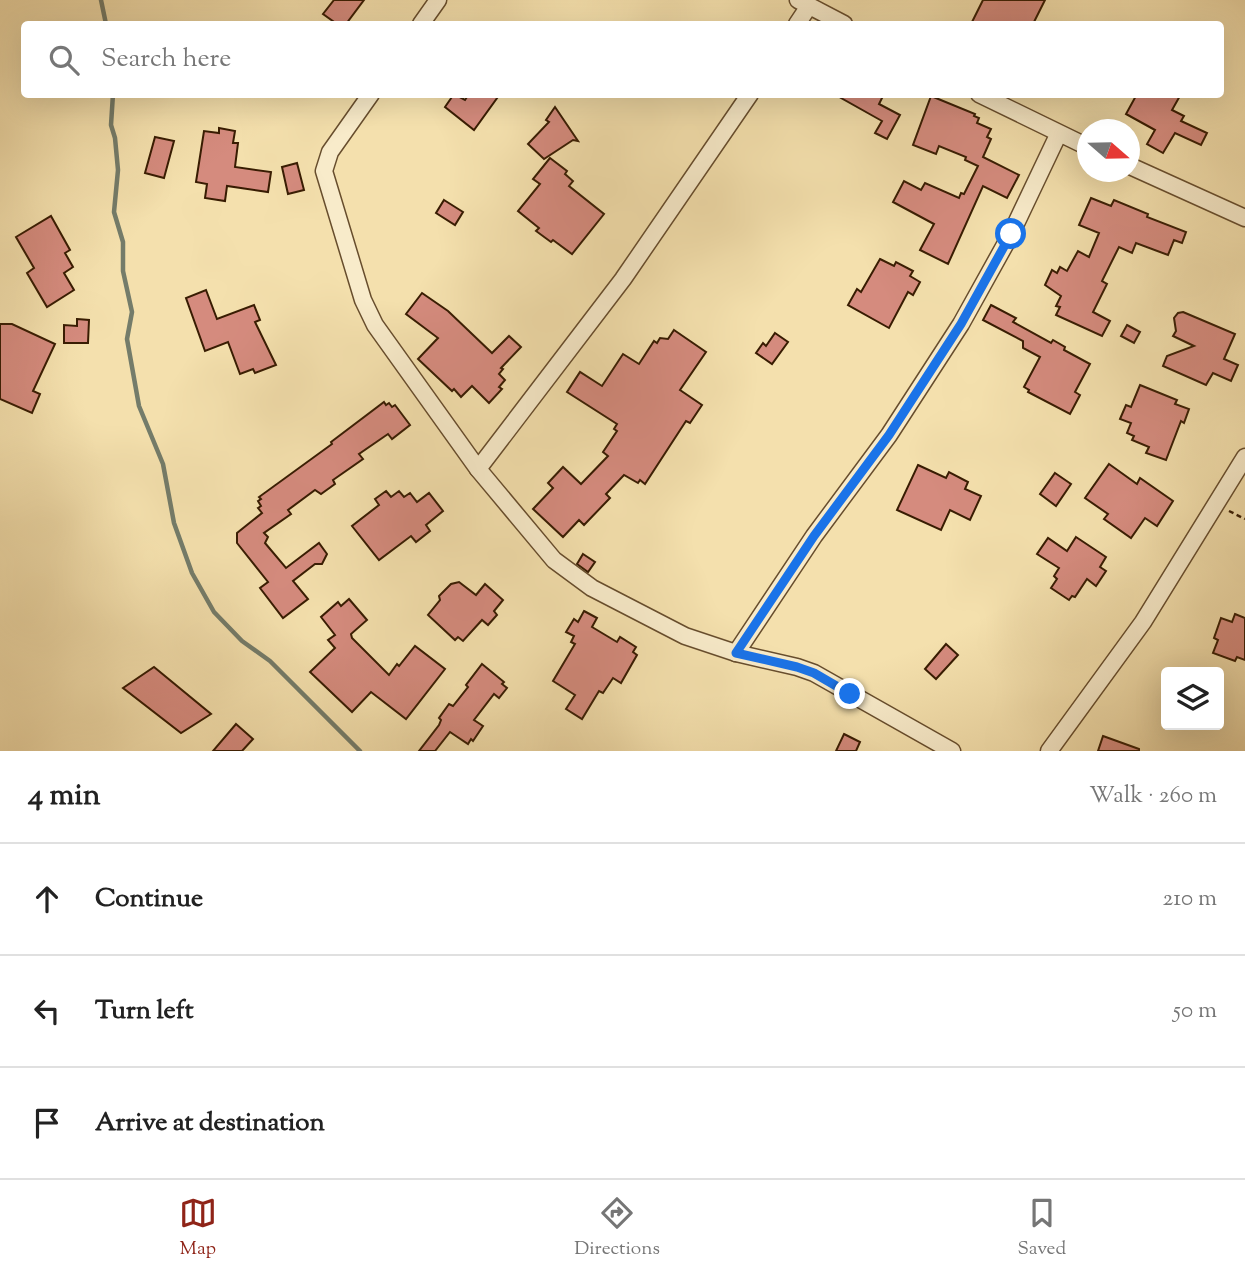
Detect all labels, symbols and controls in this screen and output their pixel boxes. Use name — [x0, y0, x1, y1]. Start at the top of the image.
search box — [21, 21, 1224, 98]
icon: search — [45, 41, 83, 79]
text: Search here — [101, 41, 231, 78]
north arrow — [1077, 119, 1140, 182]
route start — [995, 218, 1026, 249]
map controls — [1161, 667, 1224, 730]
button: layers — [1161, 667, 1224, 730]
route end — [834, 678, 865, 709]
text: 4 min — [28, 775, 101, 818]
text: Walk · 260 m — [1089, 780, 1217, 813]
icon: ahead — [28, 880, 66, 918]
text: Continue — [95, 881, 203, 918]
text: 210 m — [1163, 883, 1217, 916]
icon: left — [28, 992, 66, 1030]
text: Turn left — [95, 993, 194, 1030]
text: 50 m — [1173, 995, 1217, 1028]
icon: arrive — [28, 1104, 66, 1142]
text: Arrive at destination — [95, 1105, 325, 1142]
tab: Map — [179, 1194, 217, 1263]
tab: Directions — [574, 1194, 660, 1263]
tab: Saved — [1017, 1194, 1066, 1263]

